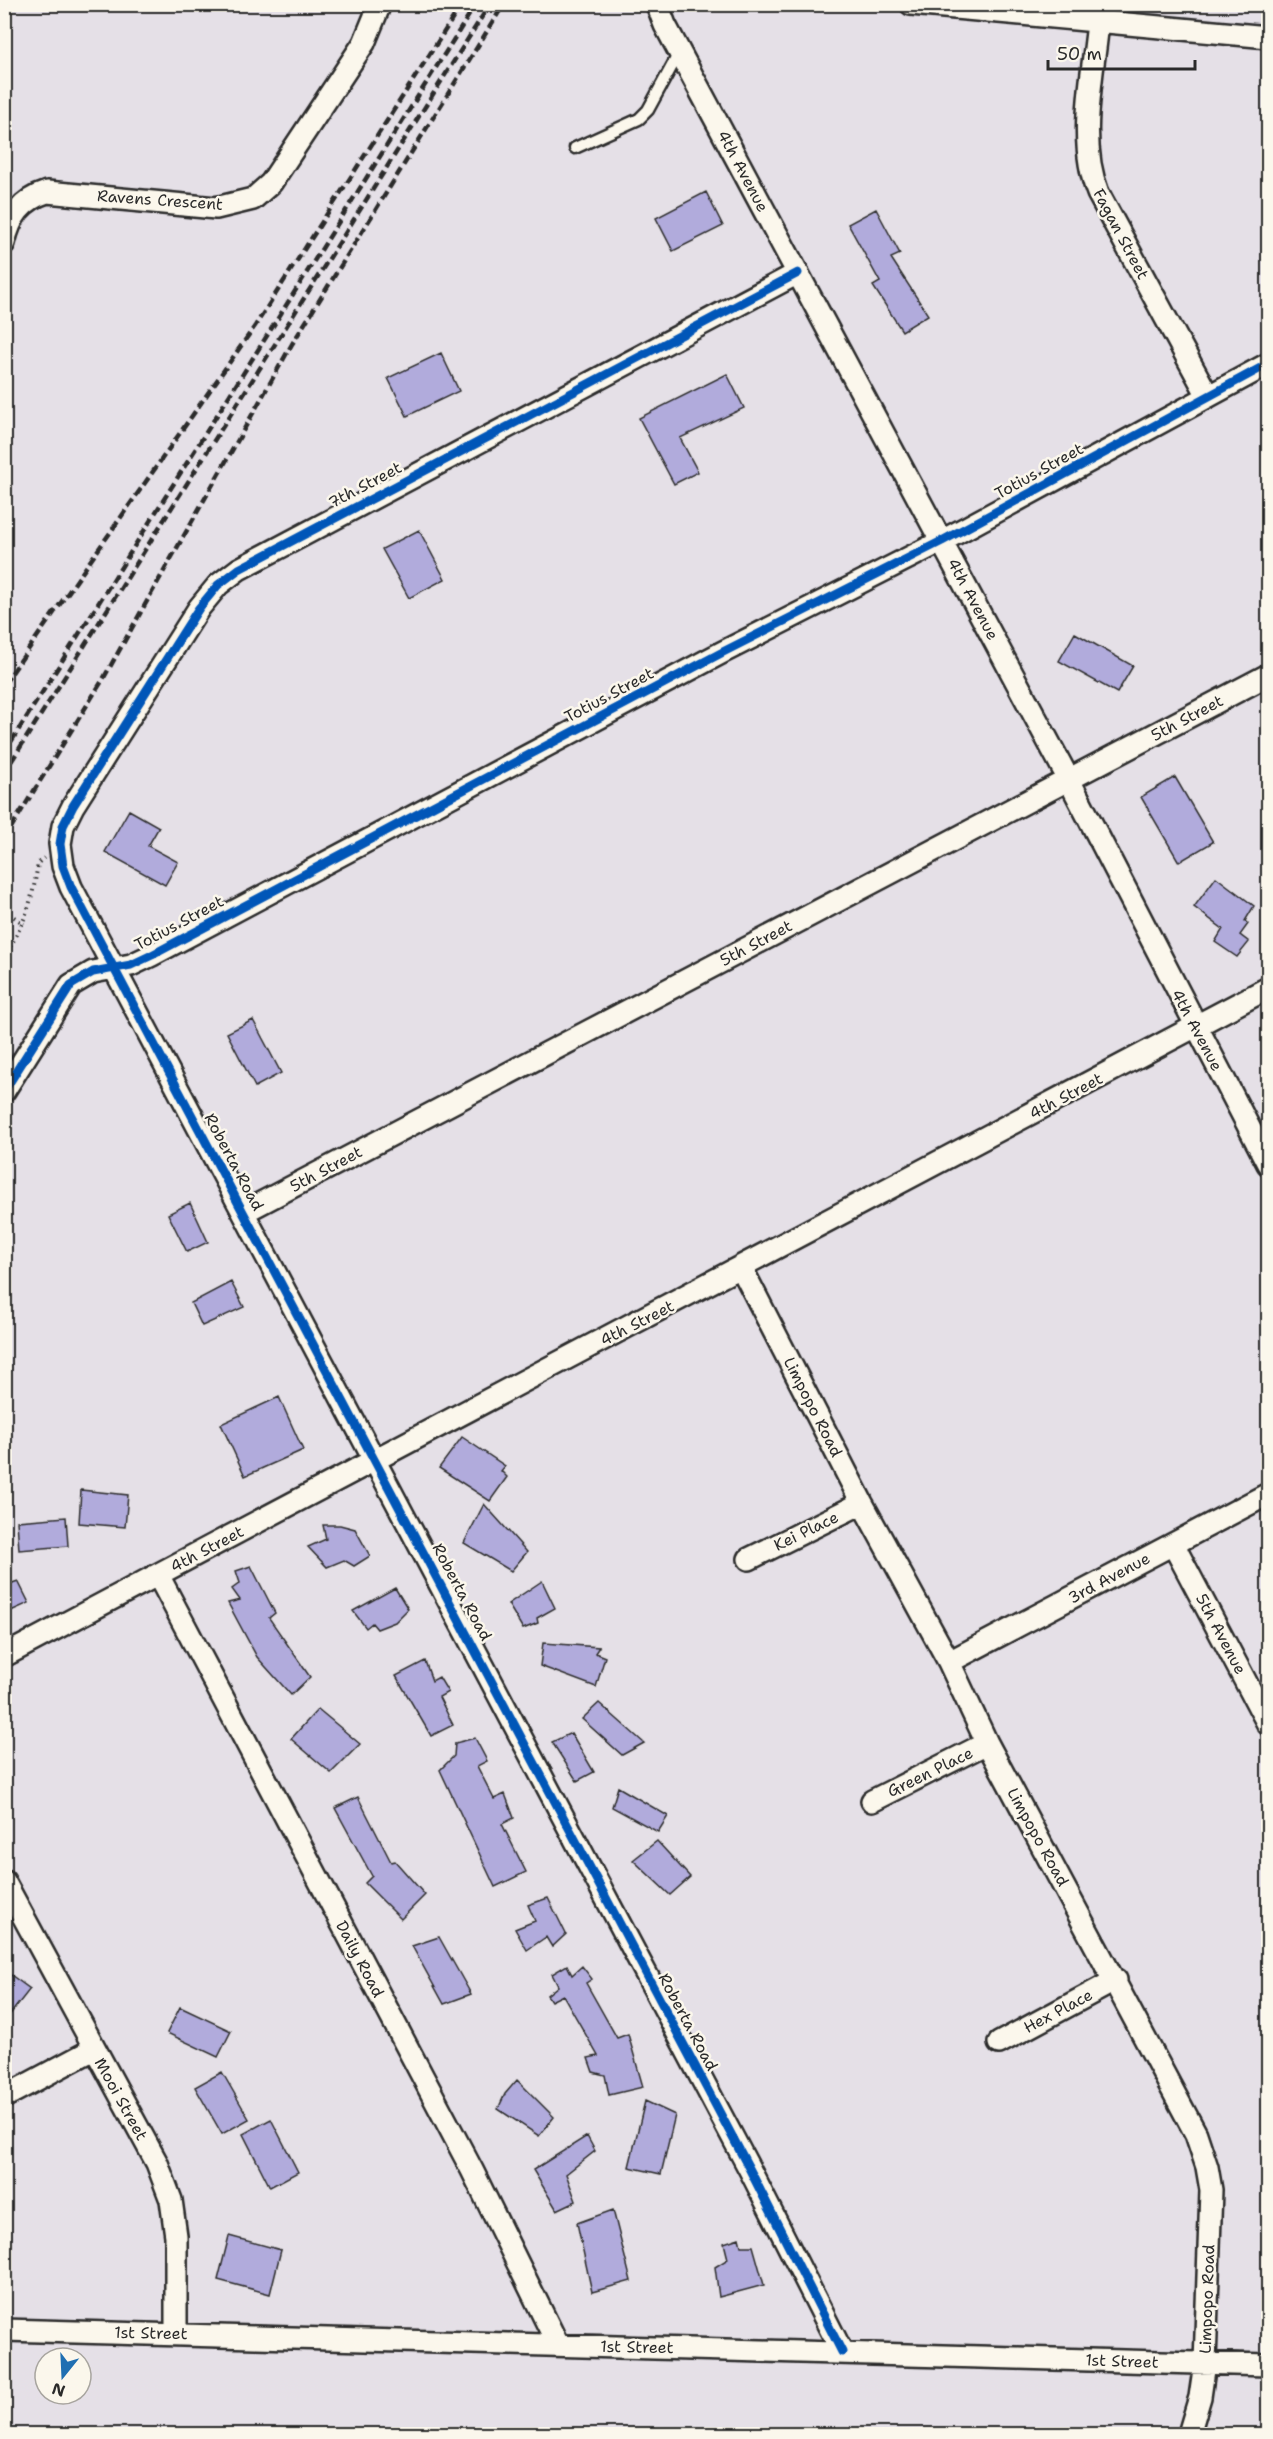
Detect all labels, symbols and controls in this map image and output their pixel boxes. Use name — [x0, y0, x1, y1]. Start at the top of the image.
scale bar — [1048, 33, 1195, 71]
text: 50 m — [1057, 42, 1102, 66]
street label: 4th Avenue — [713, 126, 773, 216]
street label: Ravens Crescent — [96, 185, 224, 215]
street label: Fagan Street — [1088, 185, 1154, 283]
street label: Totius Street — [991, 438, 1087, 504]
street label: 7th Street — [325, 457, 405, 513]
street label: 4th Avenue — [943, 554, 1003, 644]
street label: Totius Street — [561, 663, 657, 727]
street label: 5th Street — [1147, 690, 1227, 746]
street label: Totius Street — [131, 891, 227, 955]
street label: 5th Street — [716, 915, 796, 971]
street label: 4th Avenue — [1167, 985, 1227, 1075]
street label: 4th Street — [1026, 1068, 1106, 1124]
street label: Roberta Road — [199, 1110, 269, 1214]
street label: 5th Street — [286, 1141, 366, 1197]
street label: 4th Street — [596, 1295, 678, 1351]
street label: Limpopo Road — [779, 1353, 847, 1461]
street label: Kei Place — [770, 1506, 842, 1556]
street label: 4th Street — [167, 1521, 247, 1577]
street label: Roberta Road — [427, 1540, 497, 1644]
street label: 3rd Avenue — [1064, 1548, 1154, 1608]
street label: 5th Avenue — [1191, 1590, 1251, 1678]
street label: Green Place — [884, 1742, 976, 1802]
street label: Limpopo Road — [1002, 1784, 1074, 1890]
street label: Daily Road — [331, 1917, 389, 2001]
street label: Roberta Road — [653, 1970, 723, 2074]
street label: Hex Place — [1020, 1984, 1096, 2038]
street label: Mooi Street — [90, 2054, 152, 2144]
street label: Limpopo Road — [1195, 2244, 1219, 2354]
street label: 1st Street — [114, 2322, 188, 2344]
street label: 1st Street — [600, 2336, 674, 2358]
north arrow — [33, 2346, 93, 2406]
street label: 1st Street — [1085, 2349, 1159, 2373]
text: N — [49, 2378, 68, 2402]

